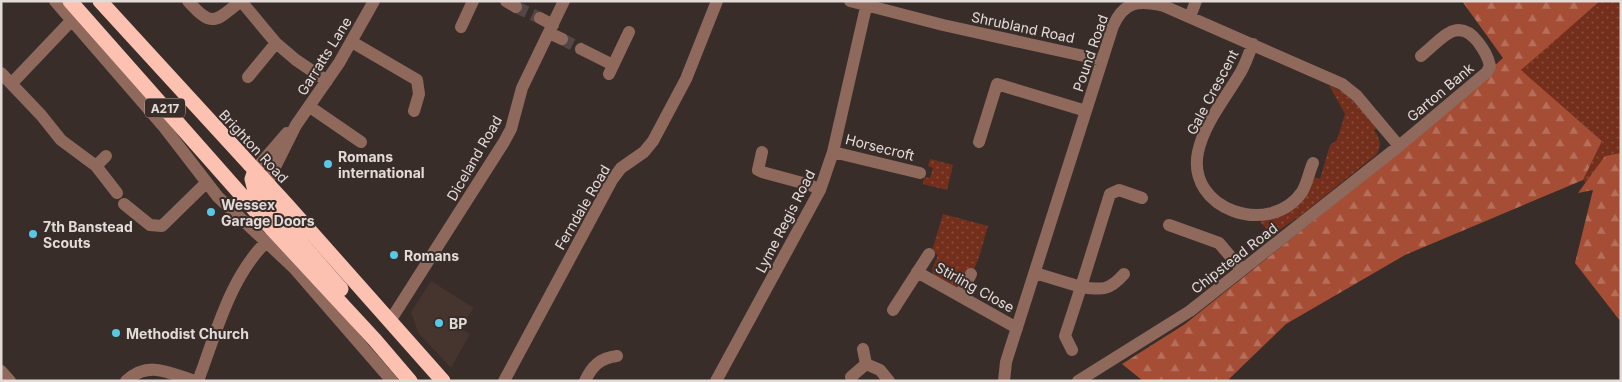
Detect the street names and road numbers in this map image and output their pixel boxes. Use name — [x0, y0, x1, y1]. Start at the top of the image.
street label: Shrubland Road — [970, 8, 1076, 46]
street label: Pound Road — [1069, 12, 1111, 94]
street label: Garratts Lane — [293, 14, 355, 98]
street label: Gale Crescent — [1183, 46, 1242, 137]
street label: Garton Bank — [1403, 59, 1477, 125]
road number: A217 — [145, 99, 185, 118]
street label: Brighton Road — [216, 106, 292, 186]
street label: Diceland Road — [443, 112, 505, 204]
street label: Horsecroft — [844, 130, 917, 164]
street label: Ferndale Road — [551, 161, 613, 253]
street label: Lyme Regis Road — [752, 167, 818, 275]
street label: Chipstead Road — [1187, 219, 1281, 297]
street label: Stirling Close — [933, 258, 1017, 316]

